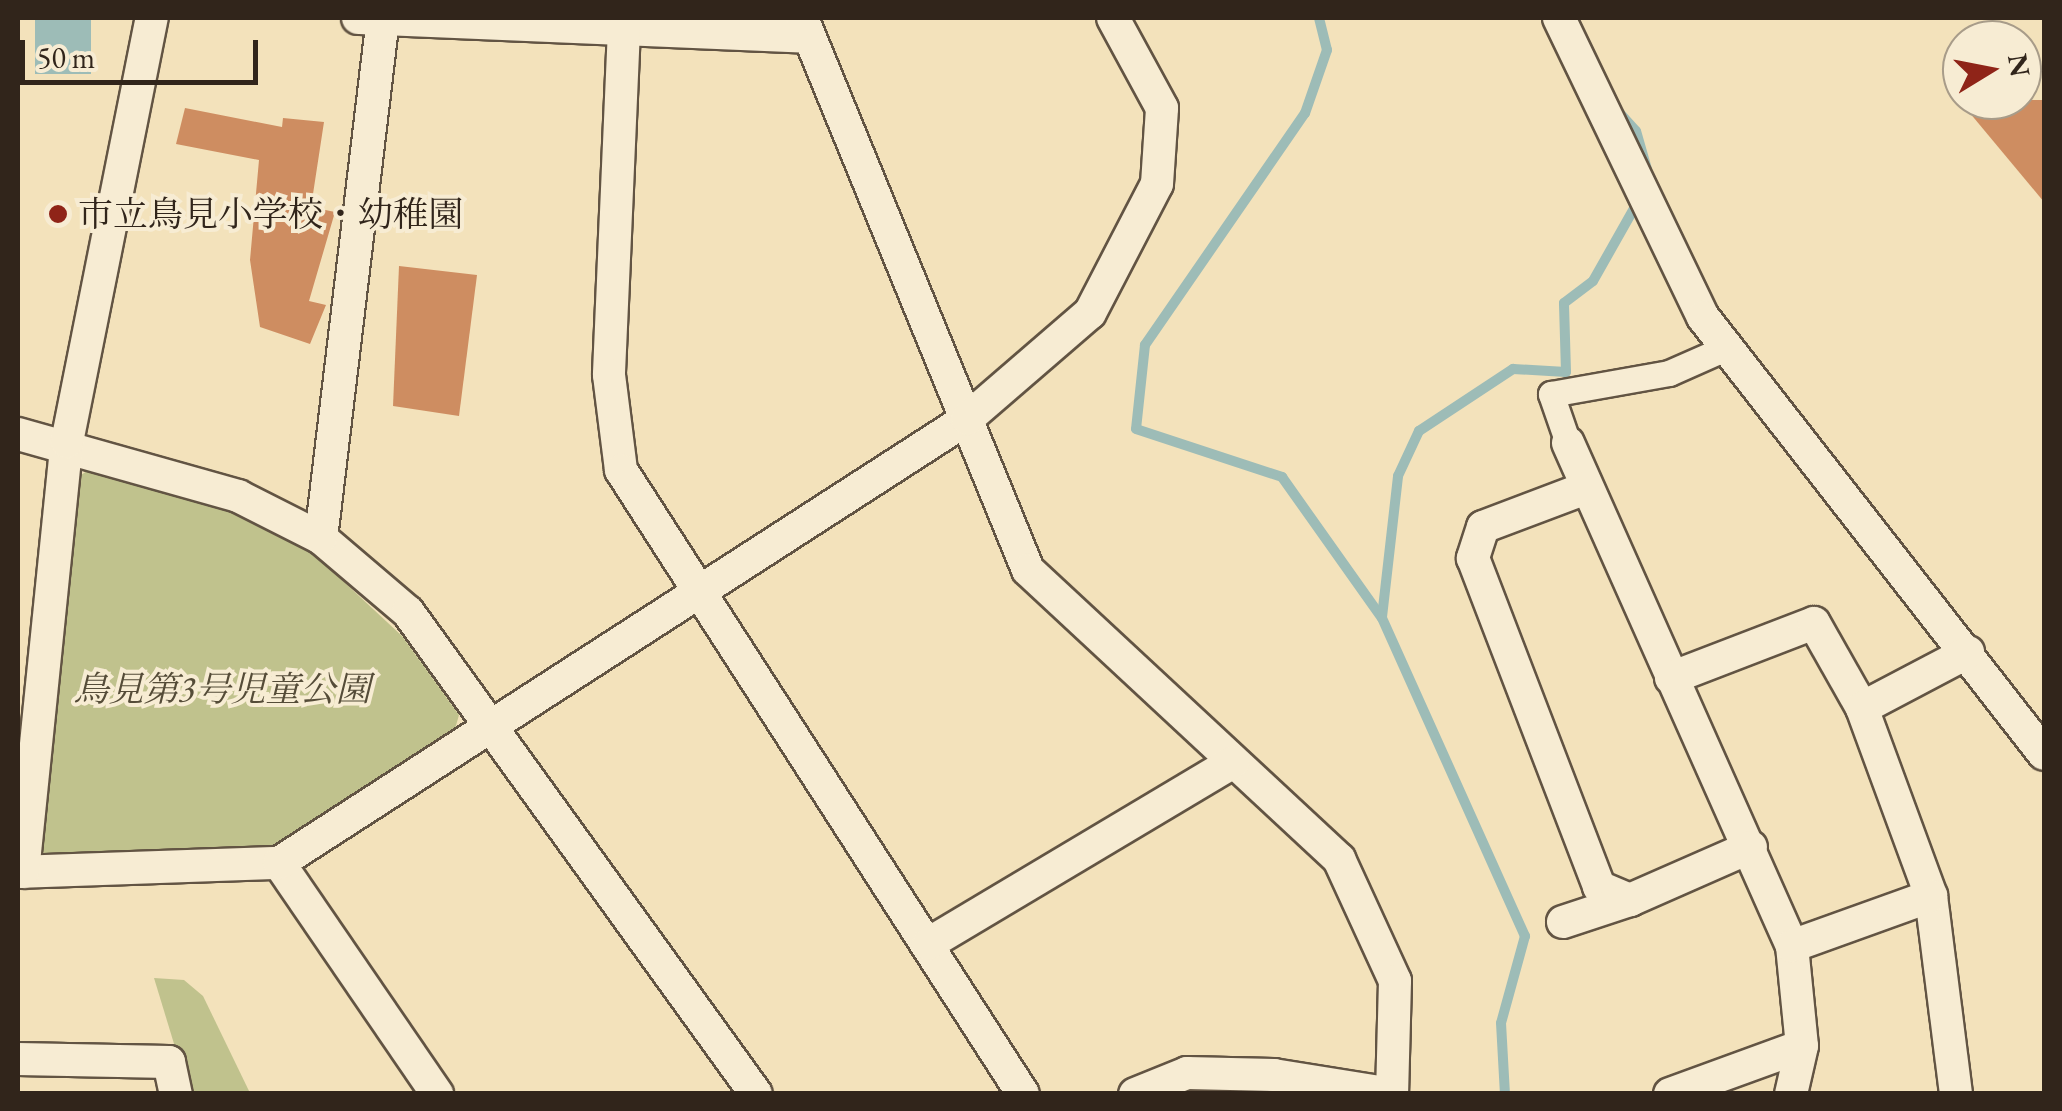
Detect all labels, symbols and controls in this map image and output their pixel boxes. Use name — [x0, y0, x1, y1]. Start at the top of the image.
scale bar — [25, 20, 262, 82]
north arrow — [1942, 20, 2042, 120]
text: 50 m — [37, 38, 95, 77]
text: N — [2000, 51, 2039, 79]
place label: 市立鳥見小学校・幼稚園 — [78, 193, 463, 235]
marker: 市立鳥見小学校・幼稚園 — [47, 203, 69, 225]
park label: 鳥見第3号児童公園 — [74, 668, 370, 710]

